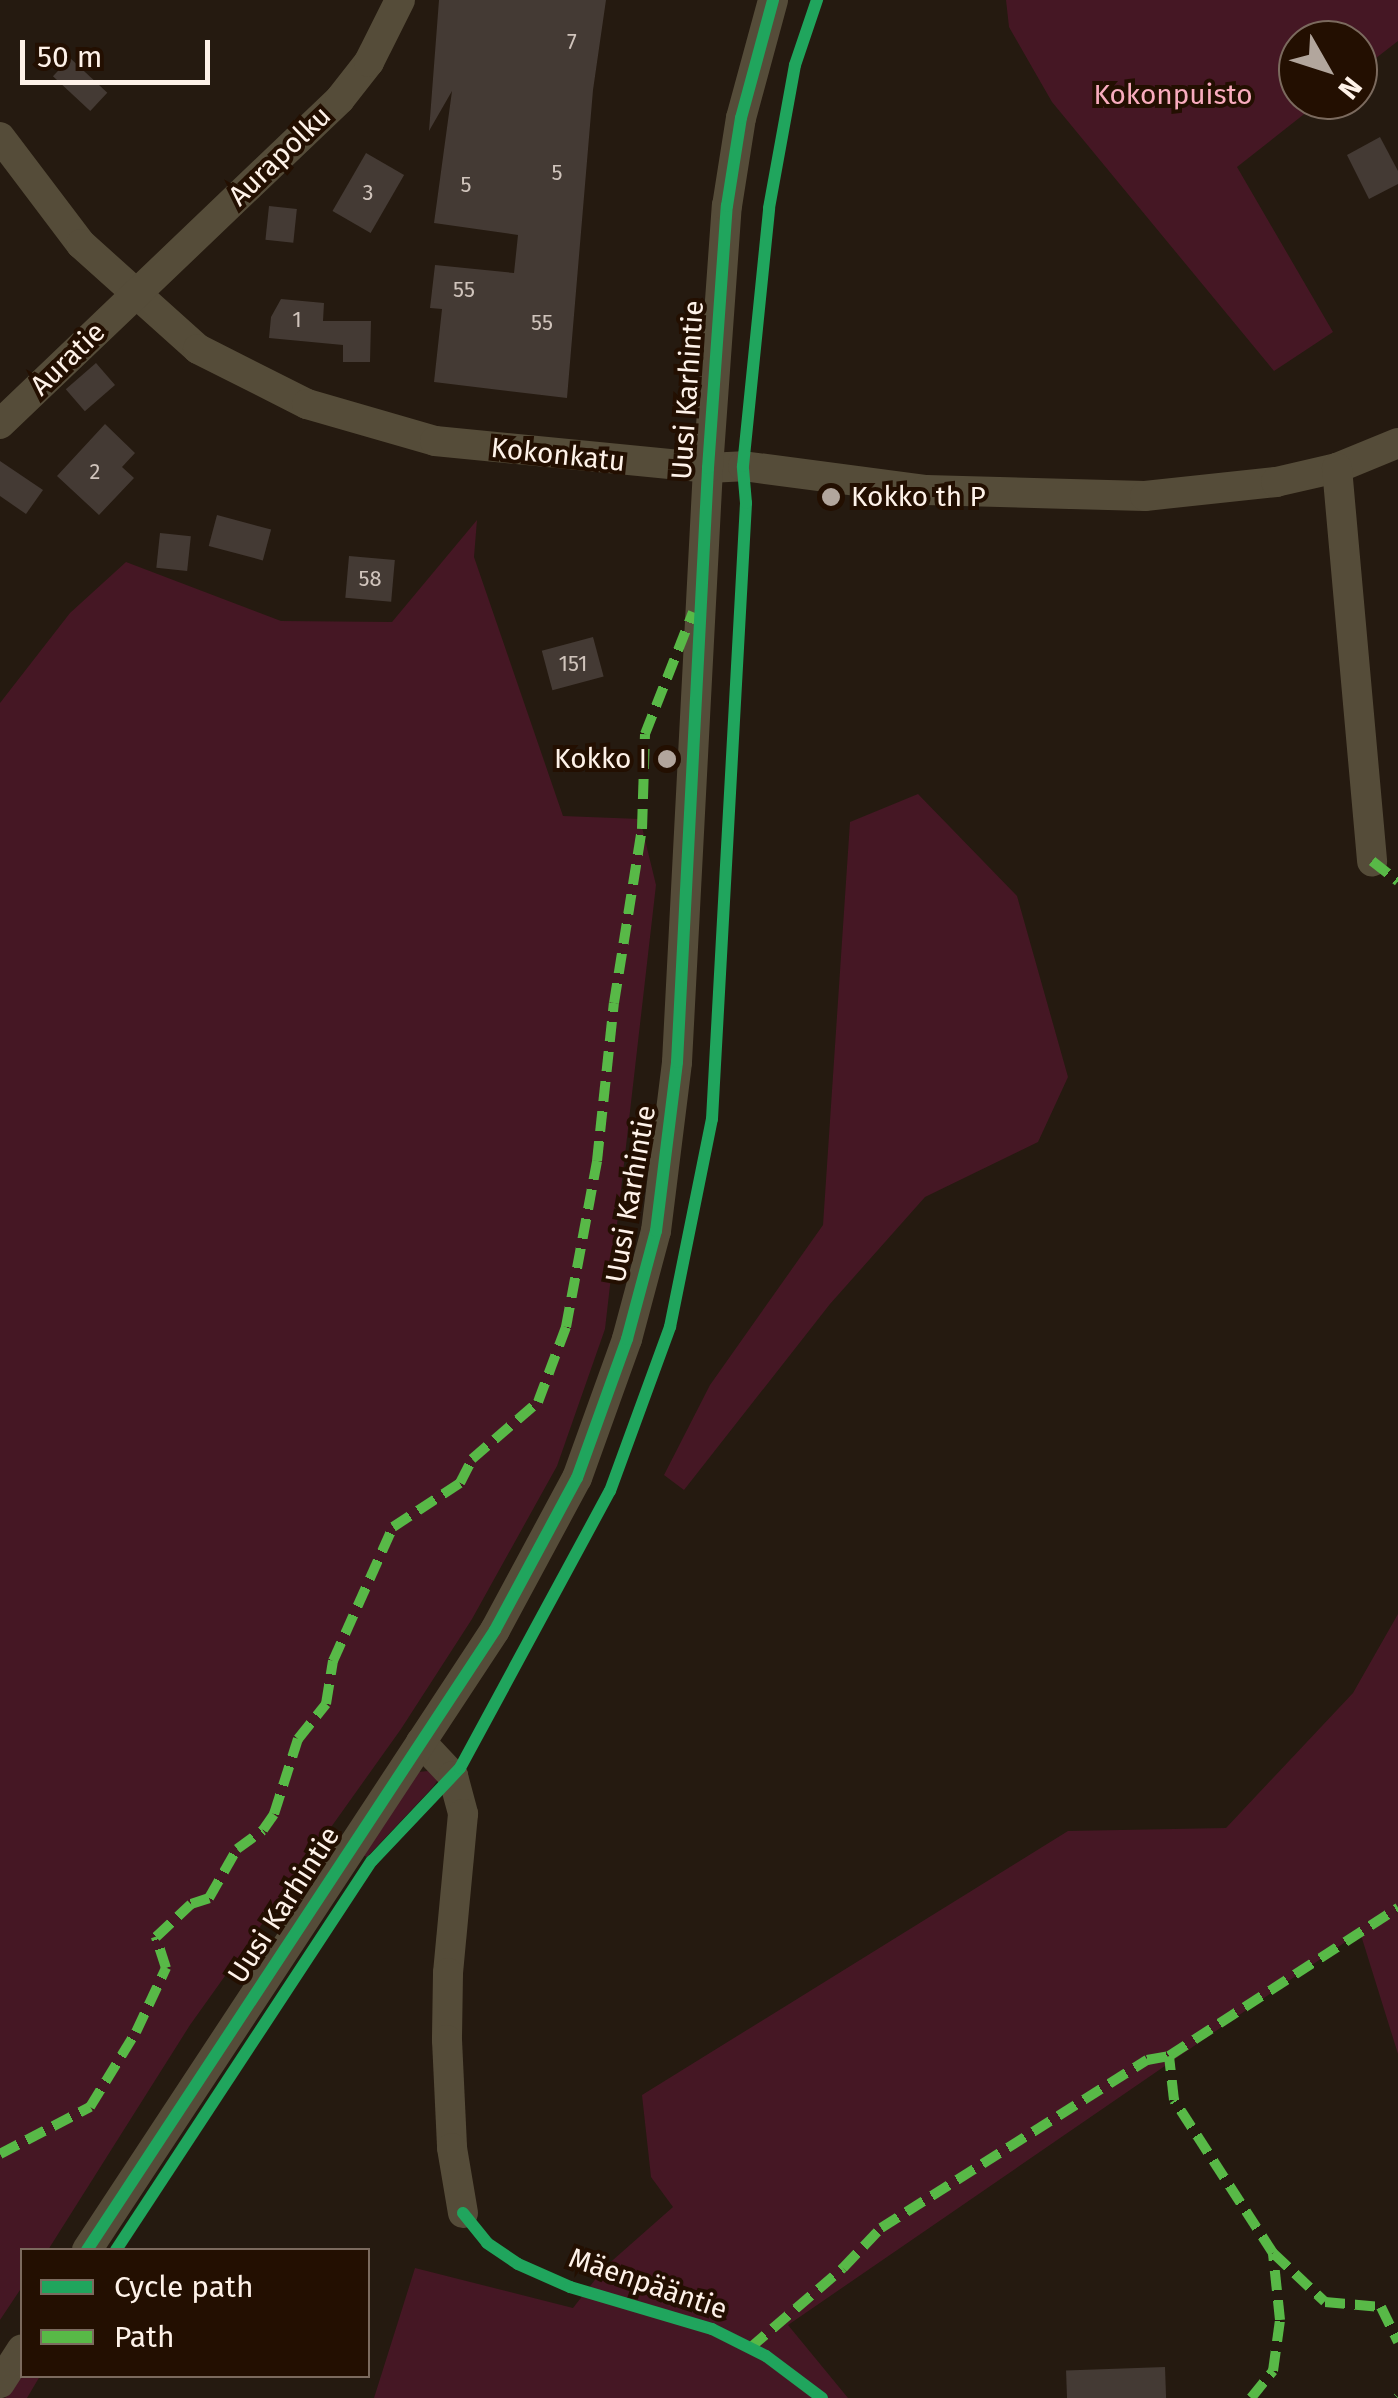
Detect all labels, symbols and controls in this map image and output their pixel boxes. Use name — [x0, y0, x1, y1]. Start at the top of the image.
scale bar — [25, 20, 215, 82]
north arrow — [1278, 20, 1378, 120]
house number: 7 — [567, 29, 577, 55]
text: 50 m — [37, 39, 102, 75]
text: N — [1331, 70, 1369, 106]
park label: Kokonpuisto — [1093, 78, 1253, 112]
street label: Aurapolku — [222, 99, 338, 213]
house number: 5 — [551, 160, 563, 186]
house number: 5 — [460, 172, 472, 198]
house number: 3 — [363, 180, 373, 206]
house number: 55 — [453, 277, 475, 303]
street label: Uusi Karhintie — [665, 299, 711, 481]
house number: 1 — [292, 307, 302, 333]
house number: 55 — [531, 310, 553, 336]
street label: Auratie — [24, 315, 112, 403]
street label: Kokonkatu — [489, 431, 627, 479]
house number: 2 — [90, 459, 100, 485]
place label: Kokko th P — [851, 480, 986, 514]
marker: Kokko th P — [820, 486, 842, 508]
house number: 58 — [358, 566, 382, 592]
house number: 151 — [559, 651, 587, 677]
place label: Kokko I — [554, 742, 647, 776]
marker: Kokko I — [656, 748, 678, 770]
street label: Uusi Karhintie — [599, 1103, 663, 1285]
street label: Uusi Karhintie — [221, 1821, 347, 1989]
street label: Mäenpääntie — [565, 2241, 731, 2327]
legend — [20, 2248, 370, 2378]
text: Cycle path — [114, 2269, 253, 2305]
text: Path — [114, 2319, 175, 2355]

